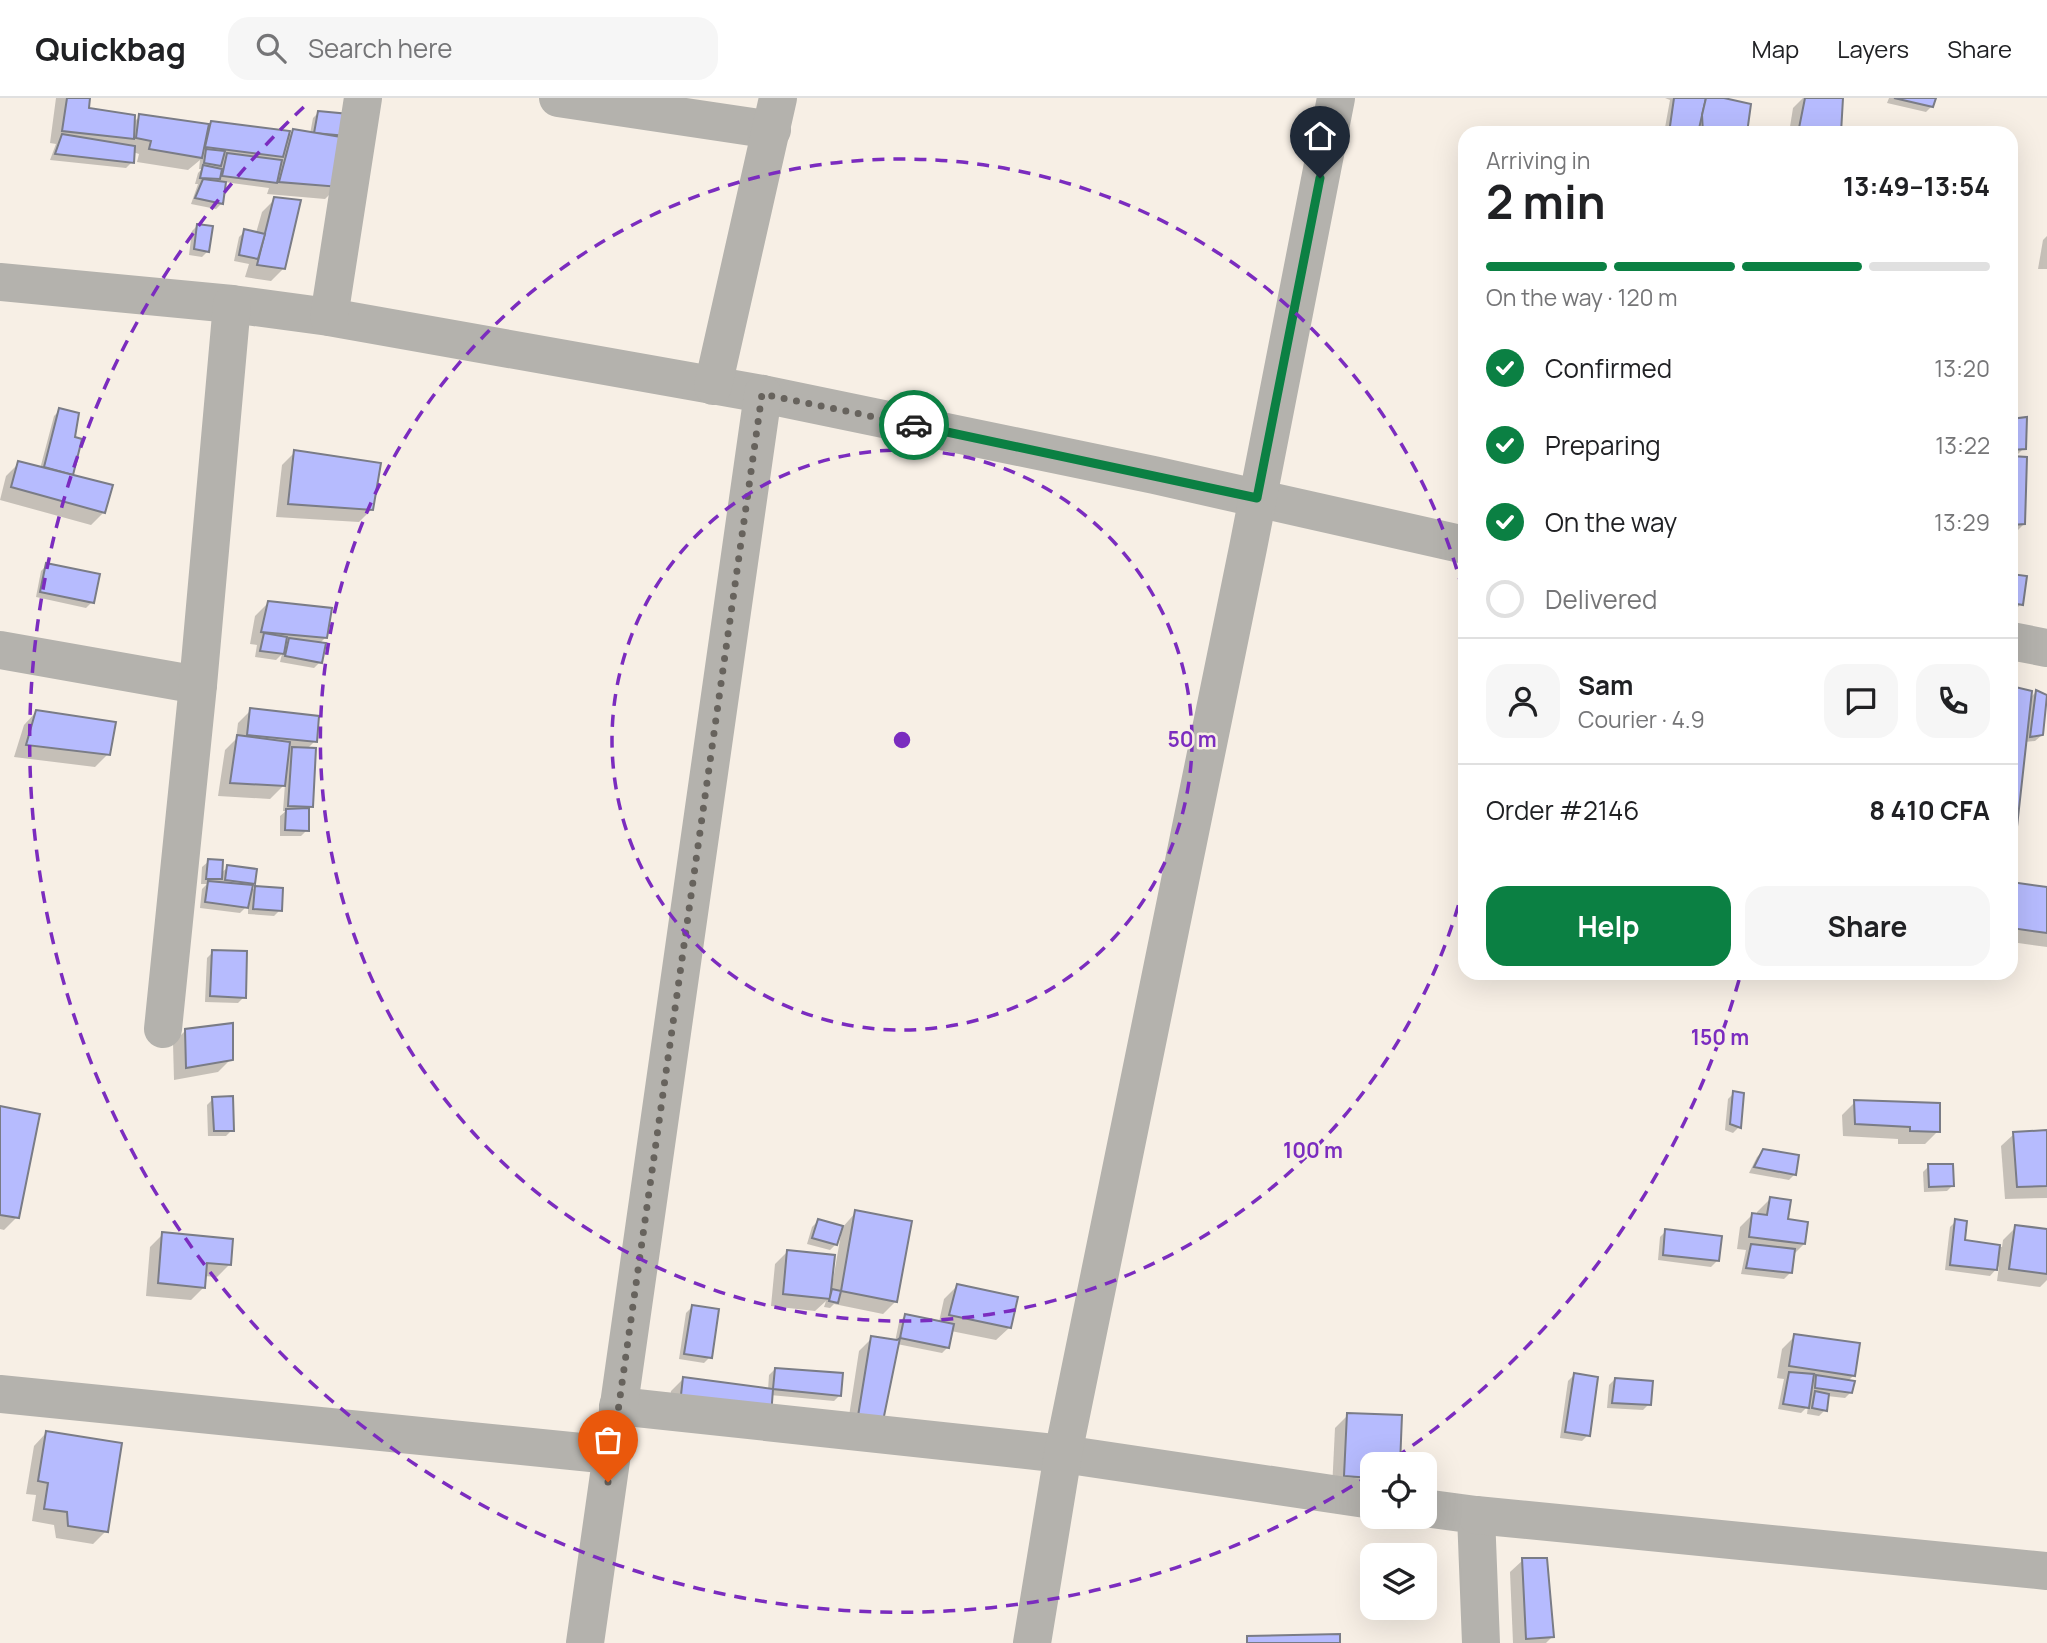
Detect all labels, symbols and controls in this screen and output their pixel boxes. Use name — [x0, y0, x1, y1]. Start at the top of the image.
search box — [228, 17, 718, 80]
text: Quickbag — [35, 26, 186, 71]
icon: search — [252, 29, 290, 67]
text: Search here — [308, 30, 453, 66]
text: Map — [1752, 32, 1799, 65]
text: Layers — [1837, 32, 1909, 65]
text: Share — [1947, 32, 2012, 65]
pin — [1290, 106, 1350, 178]
icon: home — [1301, 117, 1339, 155]
text: Arriving in — [1486, 144, 1591, 176]
text: 13:49–13:54 — [1843, 168, 1990, 204]
text: 2 min — [1486, 170, 1606, 233]
text: On the way · 120 m — [1486, 281, 1678, 313]
icon: check — [1486, 349, 1524, 387]
text: Confirmed — [1545, 350, 1672, 386]
text: 13:20 — [1934, 352, 1990, 384]
courier — [879, 390, 949, 460]
icon: car — [895, 406, 933, 444]
icon: check — [1486, 426, 1524, 464]
text: Preparing — [1545, 427, 1661, 463]
text: 13:22 — [1935, 429, 1990, 461]
icon: check — [1486, 503, 1524, 541]
text: On the way — [1545, 504, 1677, 540]
text: 13:29 — [1934, 506, 1990, 538]
text: Delivered — [1545, 581, 1657, 617]
button: person — [1486, 664, 1560, 738]
button: chat — [1824, 664, 1898, 738]
button: phone — [1916, 664, 1990, 738]
text: Sam — [1578, 667, 1633, 703]
text: Courier · 4.9 — [1578, 703, 1705, 735]
text: 50 m — [1167, 725, 1217, 753]
centre of rings — [890, 728, 914, 752]
text: Order #2146 — [1486, 792, 1639, 828]
text: 8 410 CFA — [1869, 792, 1990, 828]
button: Help — [1486, 886, 1731, 966]
button: Share — [1745, 886, 1990, 966]
text: 150 m — [1691, 1023, 1749, 1051]
text: 100 m — [1283, 1136, 1343, 1164]
pin — [578, 1410, 638, 1482]
icon: bag — [589, 1421, 627, 1459]
map controls — [1360, 1452, 1437, 1620]
button: locate — [1360, 1452, 1437, 1529]
button: layers — [1360, 1543, 1437, 1620]

